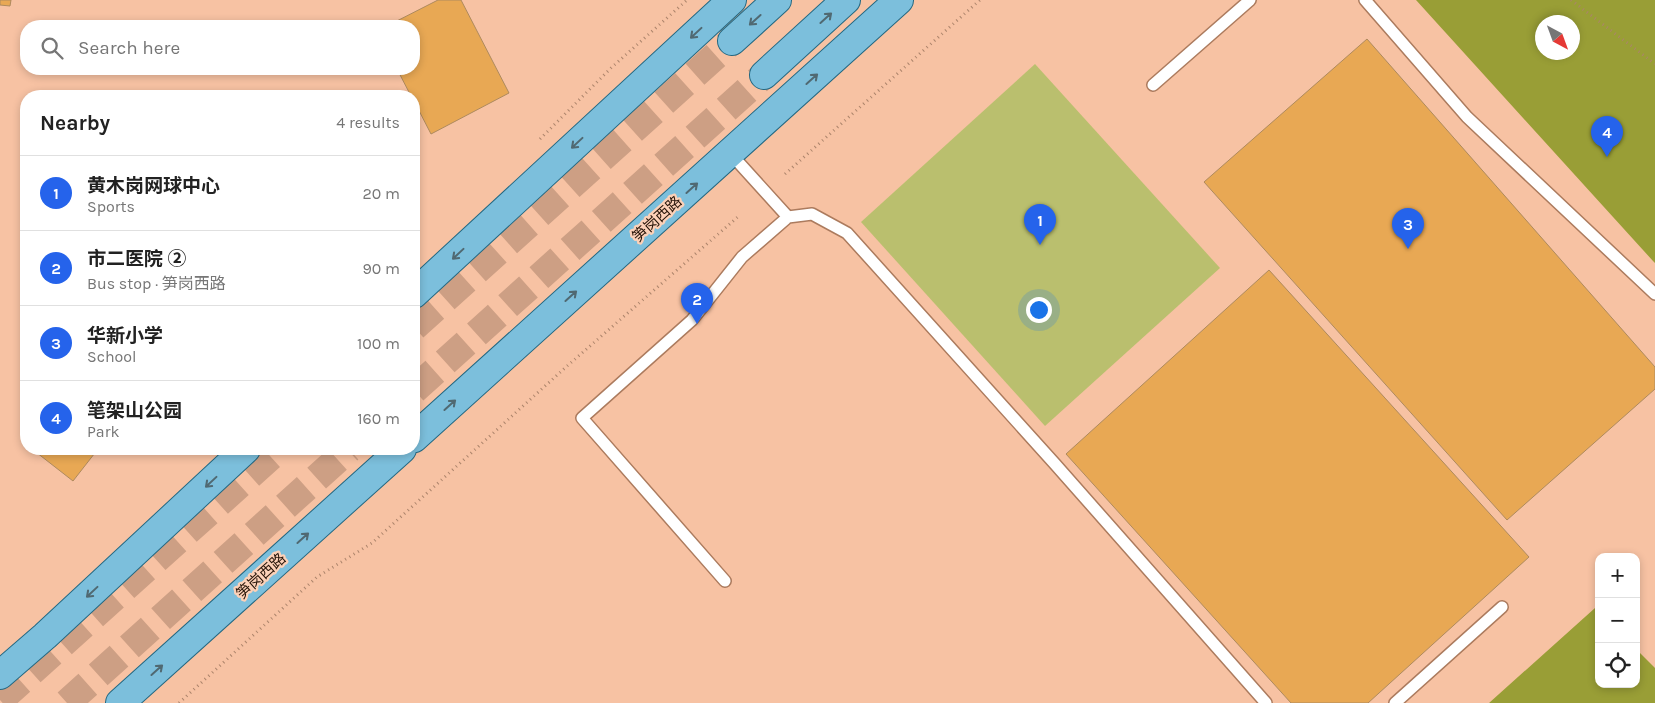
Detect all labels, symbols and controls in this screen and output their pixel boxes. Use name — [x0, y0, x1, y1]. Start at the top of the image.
one-way arrow — [819, 13, 832, 24]
one-way arrow — [748, 14, 761, 26]
north arrow — [1535, 15, 1580, 60]
search box — [20, 20, 420, 75]
one-way arrow — [690, 27, 703, 39]
icon: search — [38, 34, 66, 62]
text: Search here — [78, 37, 180, 59]
one-way arrow — [806, 73, 819, 85]
text: Nearby — [40, 111, 110, 135]
text: 4 results — [336, 113, 400, 132]
pin: 4 — [1591, 116, 1623, 157]
one-way arrow — [570, 137, 583, 149]
text: 黄木岗网球中心 — [87, 175, 220, 197]
one-way arrow — [685, 182, 698, 194]
text: 1 — [53, 184, 59, 203]
text: 20 m — [362, 184, 400, 203]
street label: 笋岗西路 — [629, 192, 685, 246]
text: Sports — [87, 197, 135, 216]
pin: 1 — [1024, 204, 1056, 245]
pin: 3 — [1392, 208, 1424, 249]
text: 市二医院 ② — [87, 248, 187, 270]
one-way arrow — [451, 248, 464, 260]
text: 2 — [51, 259, 61, 278]
text: 90 m — [362, 259, 400, 278]
text: Bus stop · 笋岗西路 — [87, 274, 226, 293]
pin: 2 — [681, 283, 713, 324]
one-way arrow — [564, 290, 577, 302]
your location — [1026, 297, 1052, 323]
text: 华新小学 — [87, 325, 163, 347]
text: 3 — [51, 334, 61, 353]
text: 100 m — [357, 334, 400, 353]
text: School — [87, 347, 137, 366]
one-way arrow — [443, 399, 456, 411]
text: 笔架山公园 — [87, 400, 182, 422]
text: 4 — [51, 409, 61, 428]
text: 160 m — [357, 409, 400, 428]
text: Park — [87, 422, 119, 441]
one-way arrow — [204, 476, 217, 488]
one-way arrow — [297, 532, 310, 544]
street label: 笋岗西路 — [233, 549, 289, 603]
map controls — [1595, 553, 1640, 688]
button: + — [1595, 553, 1640, 598]
one-way arrow — [85, 586, 98, 598]
button: − — [1595, 598, 1640, 643]
button: locate — [1595, 643, 1640, 688]
one-way arrow — [150, 664, 163, 676]

